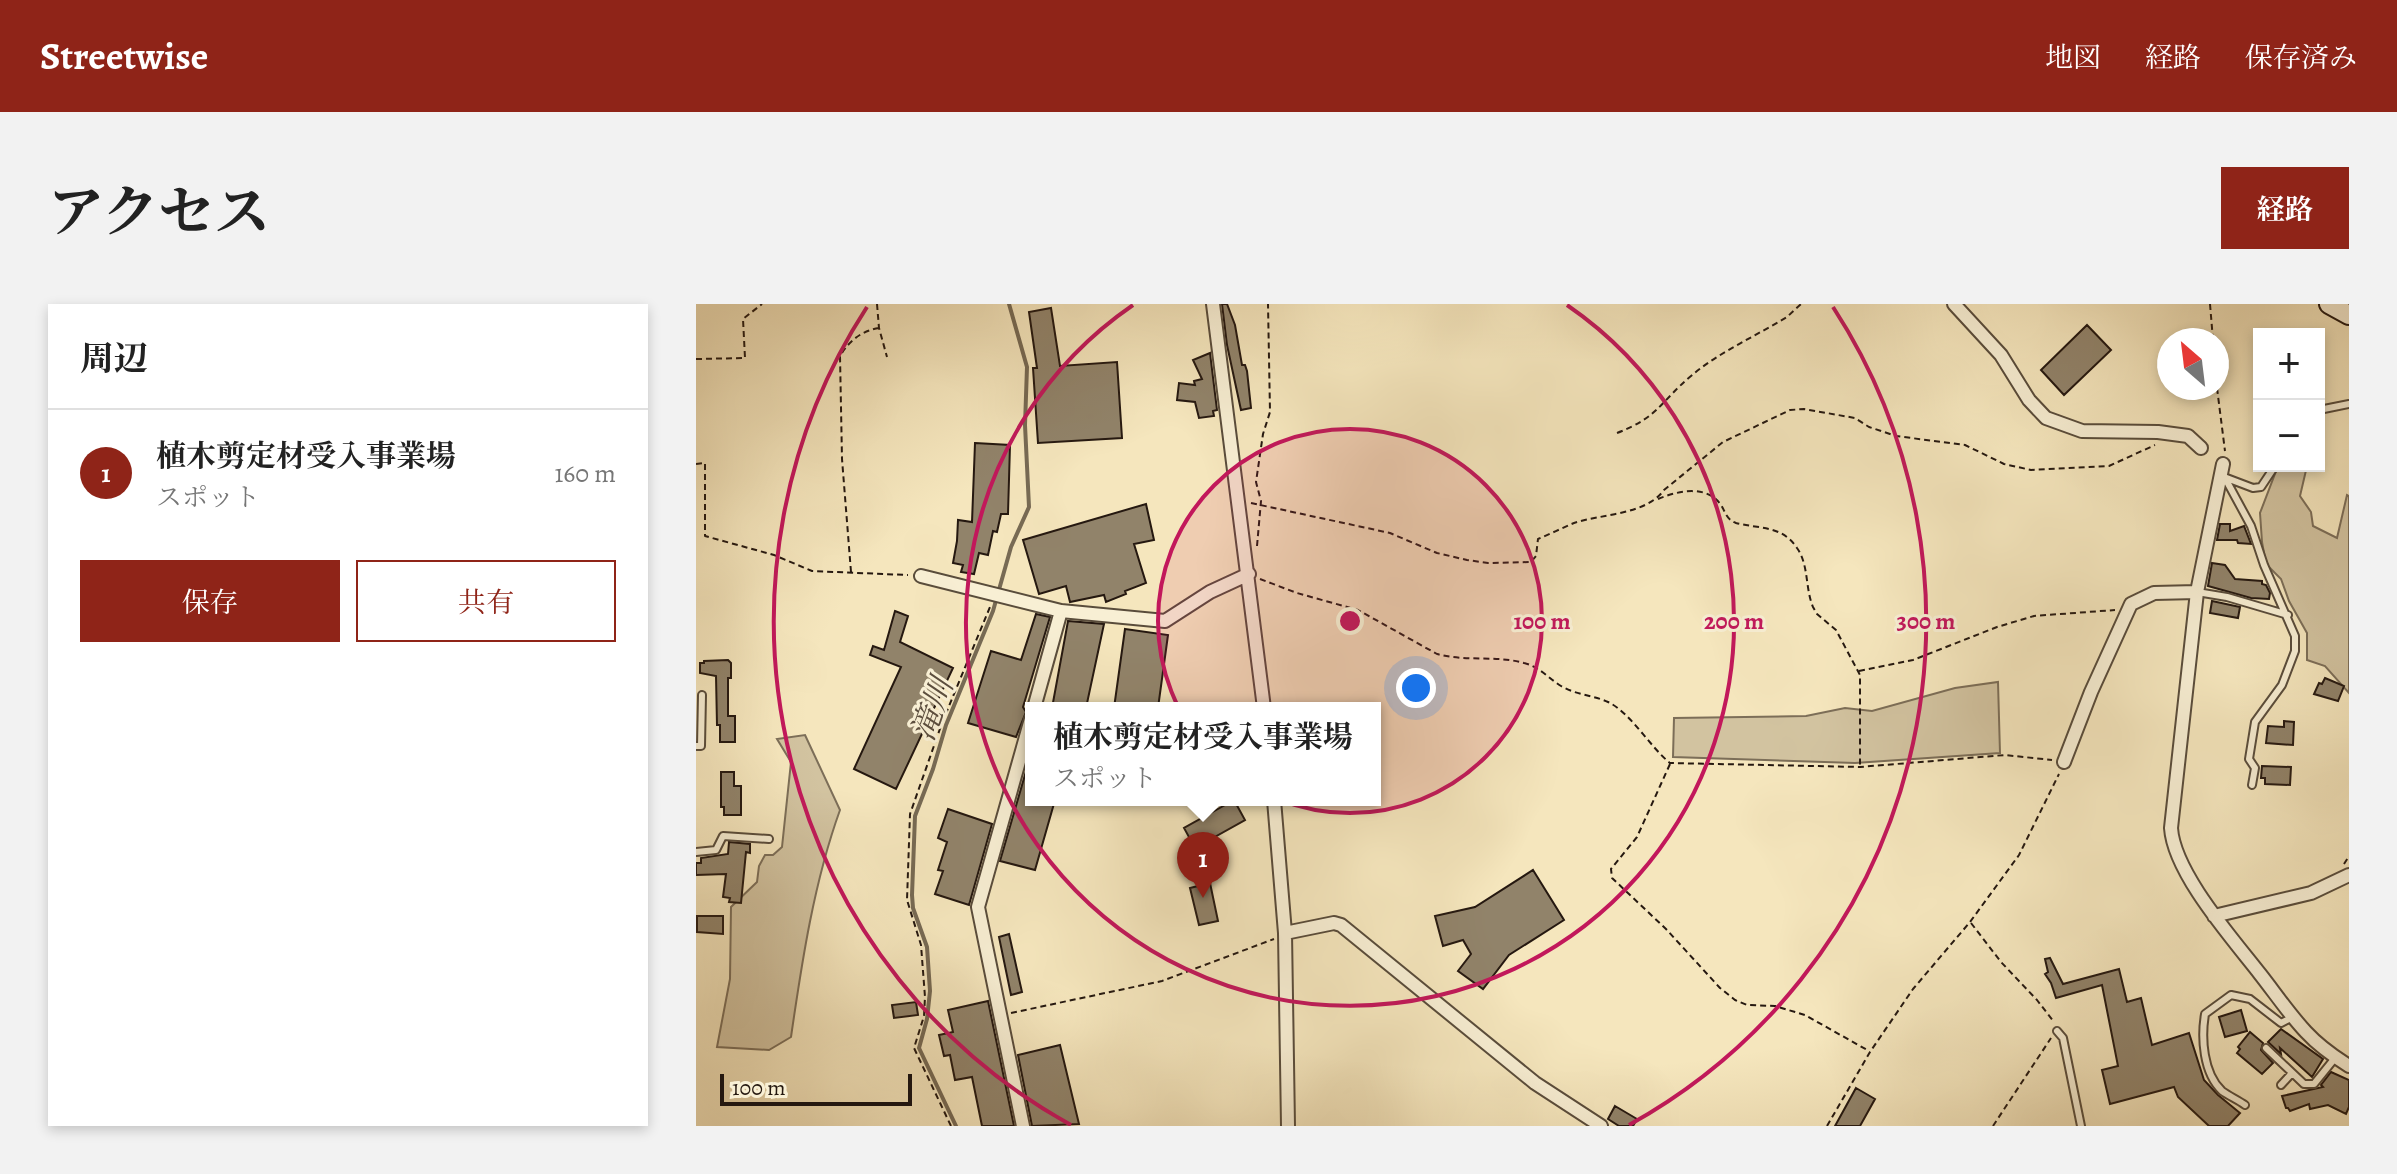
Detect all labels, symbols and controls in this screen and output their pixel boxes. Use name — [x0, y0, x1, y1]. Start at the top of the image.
text: Streetwise — [40, 30, 208, 82]
text: 地図 — [2045, 39, 2101, 77]
text: 経路 — [2145, 39, 2201, 77]
text: 保存済み — [2245, 39, 2357, 77]
button: 経路 — [2221, 167, 2349, 249]
text: アクセス — [48, 174, 270, 250]
north arrow — [2157, 328, 2229, 400]
map controls — [2253, 328, 2325, 472]
button: + — [2253, 328, 2325, 400]
text: 周辺 — [80, 335, 148, 382]
button: − — [2253, 400, 2325, 472]
text: 植木剪定材受入事業場 — [156, 436, 456, 476]
text: 1 — [101, 456, 111, 491]
text: 160 m — [554, 456, 616, 491]
text: スポット — [156, 480, 260, 515]
button: 保存 — [80, 560, 340, 642]
button: 共有 — [356, 560, 616, 642]
text: 100 m — [1513, 605, 1571, 637]
text: 200 m — [1704, 605, 1764, 637]
text: 300 m — [1897, 605, 1955, 637]
centre of rings — [1336, 607, 1364, 635]
your location — [1396, 668, 1436, 708]
water label: 滝川 — [900, 669, 965, 747]
popup — [1025, 702, 1381, 806]
text: 植木剪定材受入事業場 — [1053, 717, 1353, 757]
text: スポット — [1053, 761, 1157, 796]
pin: 1 — [1177, 832, 1229, 898]
scale bar — [720, 1070, 912, 1106]
text: 100 m — [732, 1073, 786, 1103]

